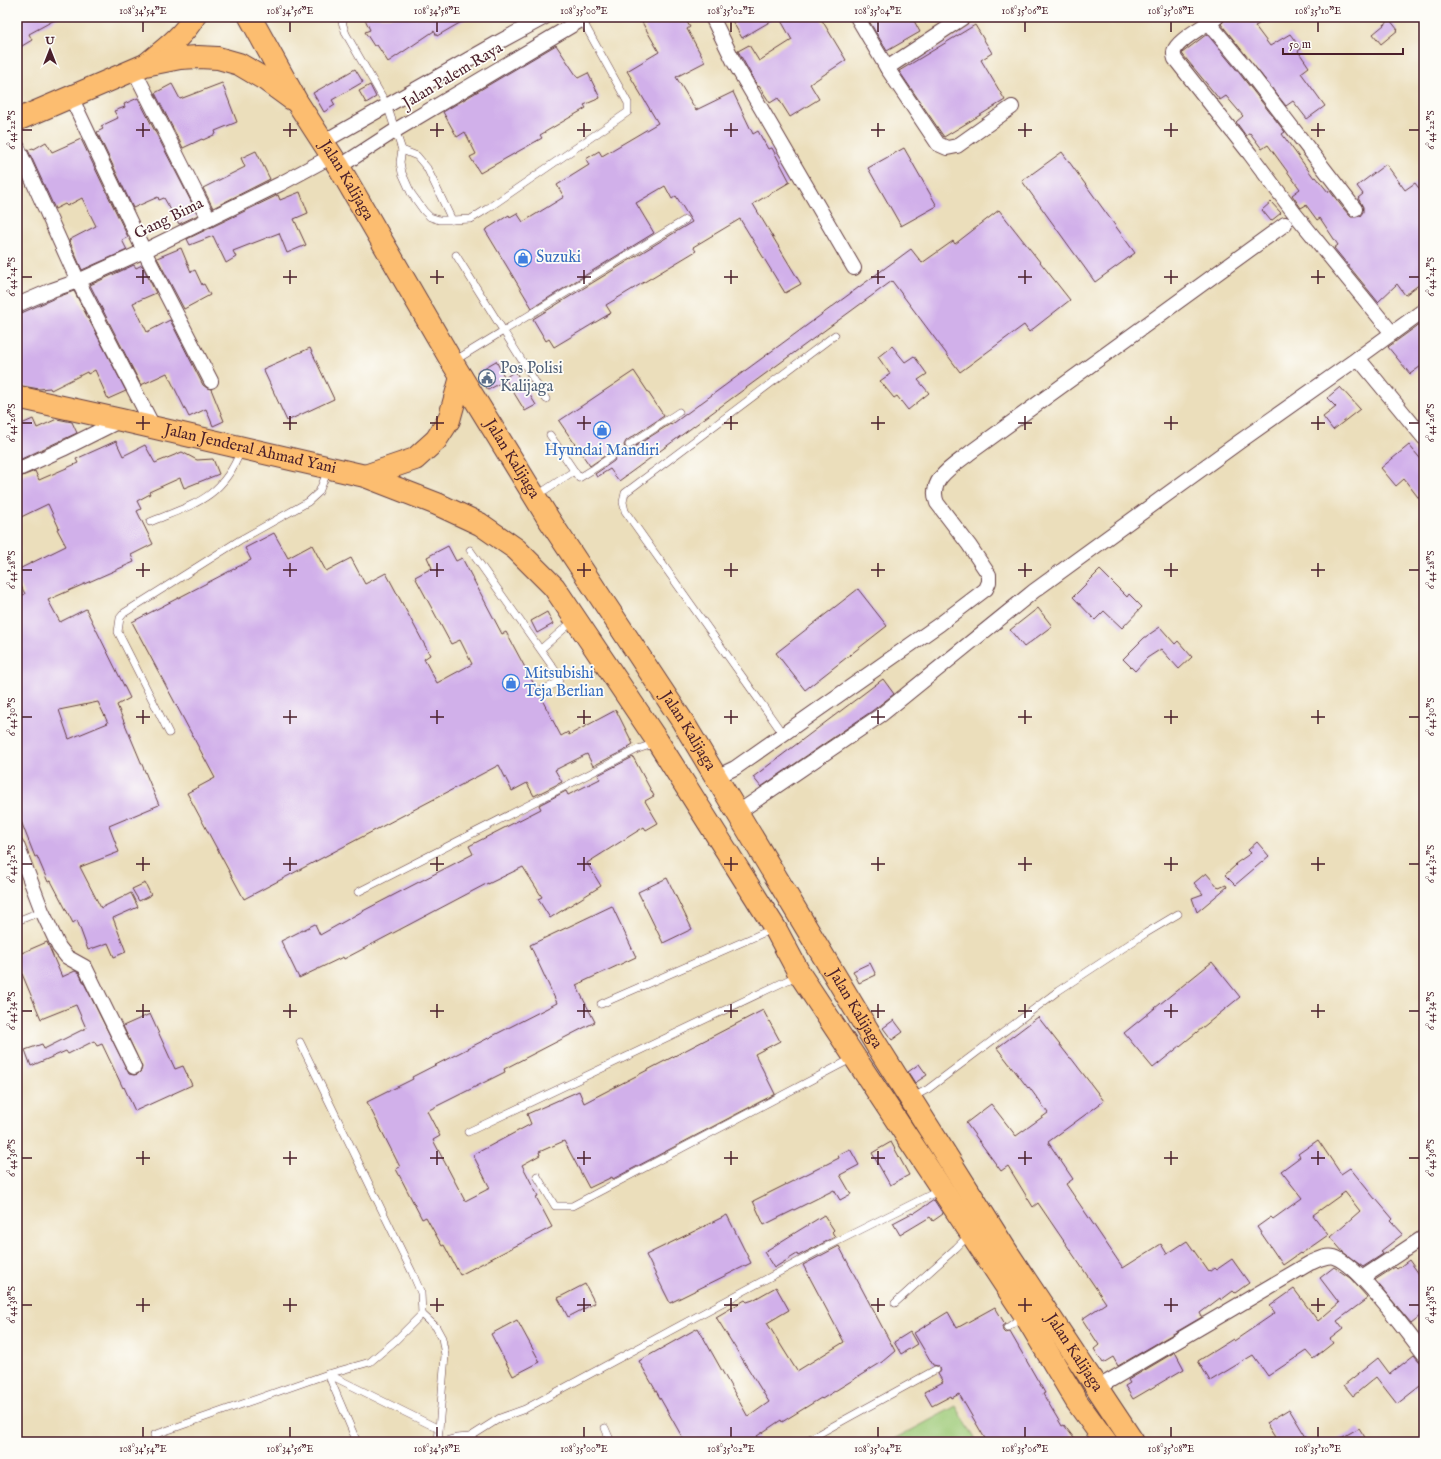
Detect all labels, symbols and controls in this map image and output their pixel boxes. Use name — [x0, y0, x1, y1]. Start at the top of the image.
text: 108°34'54"E — [119, 5, 167, 18]
text: 108°34'56"E — [267, 5, 313, 18]
text: 108°34'58"E — [414, 5, 460, 18]
text: 108°35'00"E — [560, 5, 608, 18]
text: 108°35'02"E — [707, 5, 755, 18]
text: 108°35'04"E — [854, 5, 902, 18]
text: 108°35'06"E — [1002, 5, 1048, 18]
text: 108°35'08"E — [1148, 5, 1194, 18]
text: 108°35'10"E — [1295, 5, 1341, 18]
north arrow — [30, 30, 70, 70]
scale bar — [1283, 30, 1403, 56]
text: U — [44, 34, 55, 48]
text: 50 m — [1289, 37, 1311, 52]
street label: Jalan Palem Raya — [398, 38, 507, 115]
text: 6°44'22"S — [6, 110, 19, 150]
text: 6°44'22"S — [1425, 110, 1438, 150]
street label: Jalan Kalijaga — [314, 135, 378, 224]
street label: Gang Bima — [131, 194, 207, 244]
shop icon: Suzuki — [513, 248, 533, 268]
place label: Suzuki — [536, 248, 581, 268]
text: 6°44'24"S — [6, 257, 19, 297]
text: 6°44'24"S — [1425, 257, 1438, 297]
place label: Pos Polisi Kalijaga — [500, 359, 563, 397]
public building icon: Pos Polisi Kalijaga — [477, 368, 497, 388]
text: 6°44'26"S — [6, 404, 19, 442]
text: 6°44'26"S — [1425, 404, 1438, 442]
street label: Jalan Kalijaga — [479, 414, 544, 503]
street label: Jalan Jenderal Ahmad Yani — [160, 420, 338, 479]
shop icon: Hyundai Mandiri — [592, 420, 612, 440]
place label: Hyundai Mandiri — [545, 441, 659, 461]
text: 6°44'28"S — [6, 551, 19, 589]
text: 6°44'28"S — [1425, 551, 1438, 589]
place label: Mitsubishi Teja Berlian — [524, 664, 604, 702]
shop icon: Mitsubishi Teja Berlian — [501, 673, 521, 693]
street label: Jalan Kalijaga — [654, 686, 720, 775]
text: 6°44'30"S — [6, 698, 19, 736]
text: 6°44'30"S — [1425, 698, 1438, 736]
text: 6°44'32"S — [6, 845, 19, 883]
text: 6°44'32"S — [1425, 845, 1438, 883]
street label: Jalan Kalijaga — [822, 963, 887, 1053]
text: 6°44'34"S — [6, 992, 19, 1030]
text: 6°44'34"S — [1425, 992, 1438, 1030]
text: 6°44'36"S — [6, 1139, 19, 1177]
text: 6°44'36"S — [1425, 1139, 1438, 1177]
text: 6°44'38"S — [6, 1286, 19, 1324]
text: 6°44'38"S — [1425, 1286, 1438, 1324]
street label: Jalan Kalijaga — [1040, 1308, 1107, 1396]
text: 108°34'54"E — [119, 1443, 167, 1456]
text: 108°34'56"E — [267, 1443, 313, 1456]
text: 108°34'58"E — [414, 1443, 460, 1456]
text: 108°35'00"E — [560, 1443, 608, 1456]
text: 108°35'02"E — [707, 1443, 755, 1456]
text: 108°35'04"E — [854, 1443, 902, 1456]
text: 108°35'06"E — [1002, 1443, 1048, 1456]
text: 108°35'08"E — [1148, 1443, 1194, 1456]
text: 108°35'10"E — [1295, 1443, 1341, 1456]

